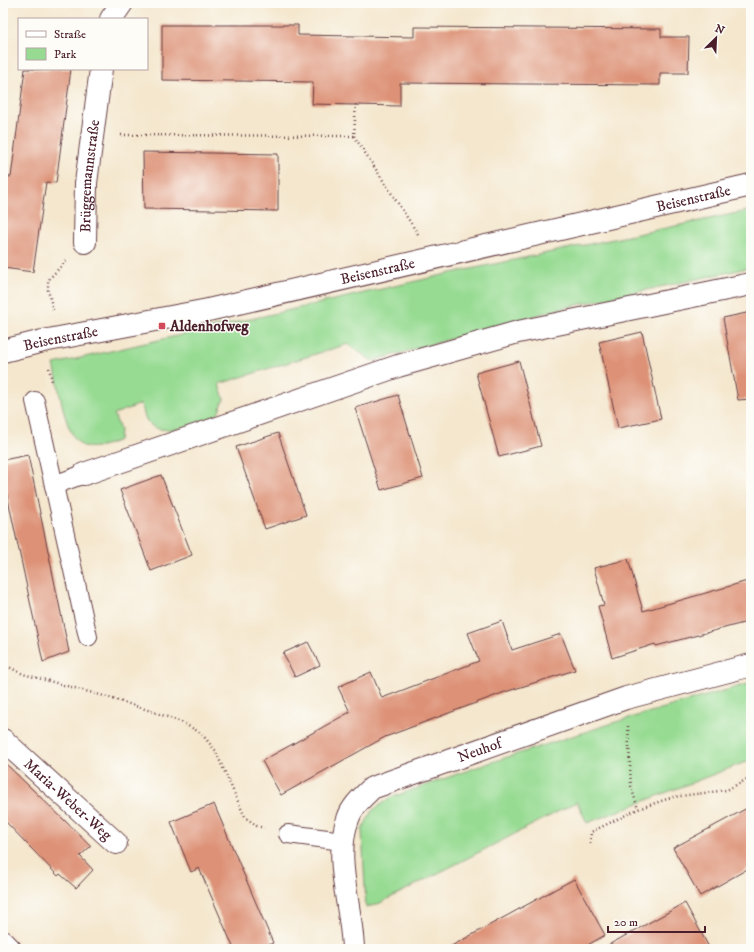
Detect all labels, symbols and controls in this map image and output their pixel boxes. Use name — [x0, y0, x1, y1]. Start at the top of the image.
legend — [18, 18, 148, 70]
north arrow — [696, 18, 736, 58]
text: N — [713, 22, 727, 38]
text: Straße — [54, 27, 86, 42]
text: Park — [54, 47, 76, 62]
street label: Brüggemannstraße — [76, 119, 104, 233]
street label: Beisenstraße — [654, 181, 732, 216]
street label: Beisenstraße — [338, 253, 416, 289]
place label: Aldenhofweg — [169, 317, 249, 336]
street label: Beisenstraße — [21, 321, 99, 355]
marker: Aldenhofweg — [157, 321, 167, 331]
street label: Neuhof — [455, 733, 506, 766]
street label: Maria-Weber-Weg — [20, 754, 117, 845]
scale bar — [608, 908, 705, 934]
text: 20 m — [614, 915, 638, 930]

